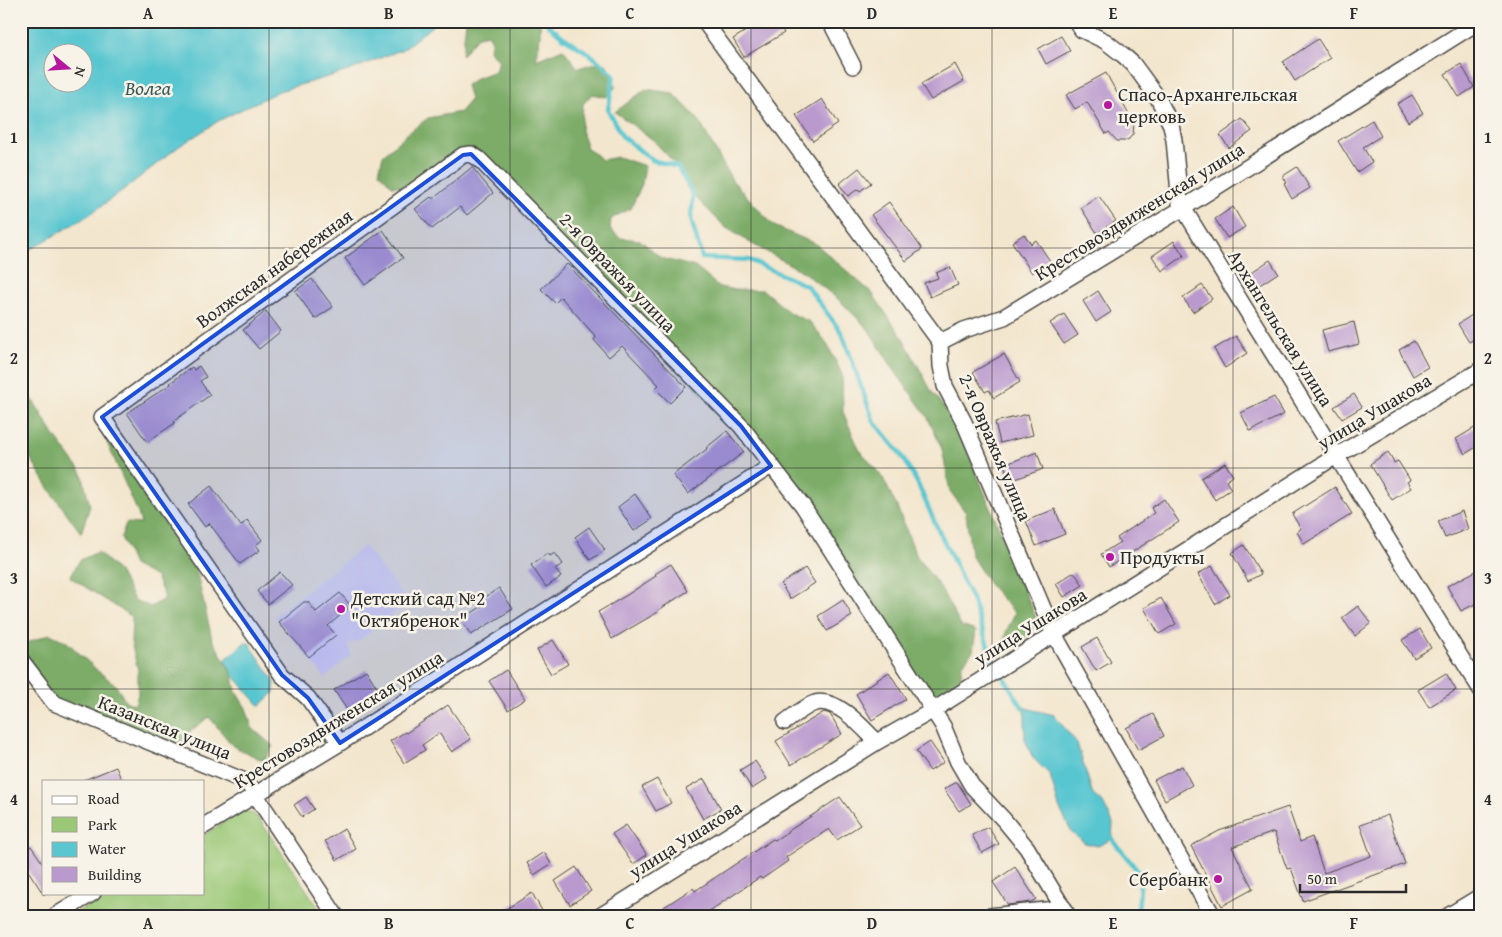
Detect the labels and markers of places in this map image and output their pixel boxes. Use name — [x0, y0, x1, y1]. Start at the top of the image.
place label: Спасо-Архангельская церковь — [1118, 80, 1298, 130]
marker: Спасо-Архангельская церковь — [1102, 99, 1114, 111]
place label: Продукты — [1120, 543, 1205, 571]
marker: Продукты — [1104, 551, 1116, 563]
place label: Детский сад №2 "Октябренок" — [350, 584, 485, 634]
marker: Детский сад №2 "Октябренок" — [335, 603, 347, 615]
place label: Сбербанк — [1129, 865, 1208, 893]
marker: Сбербанк — [1212, 873, 1224, 885]

